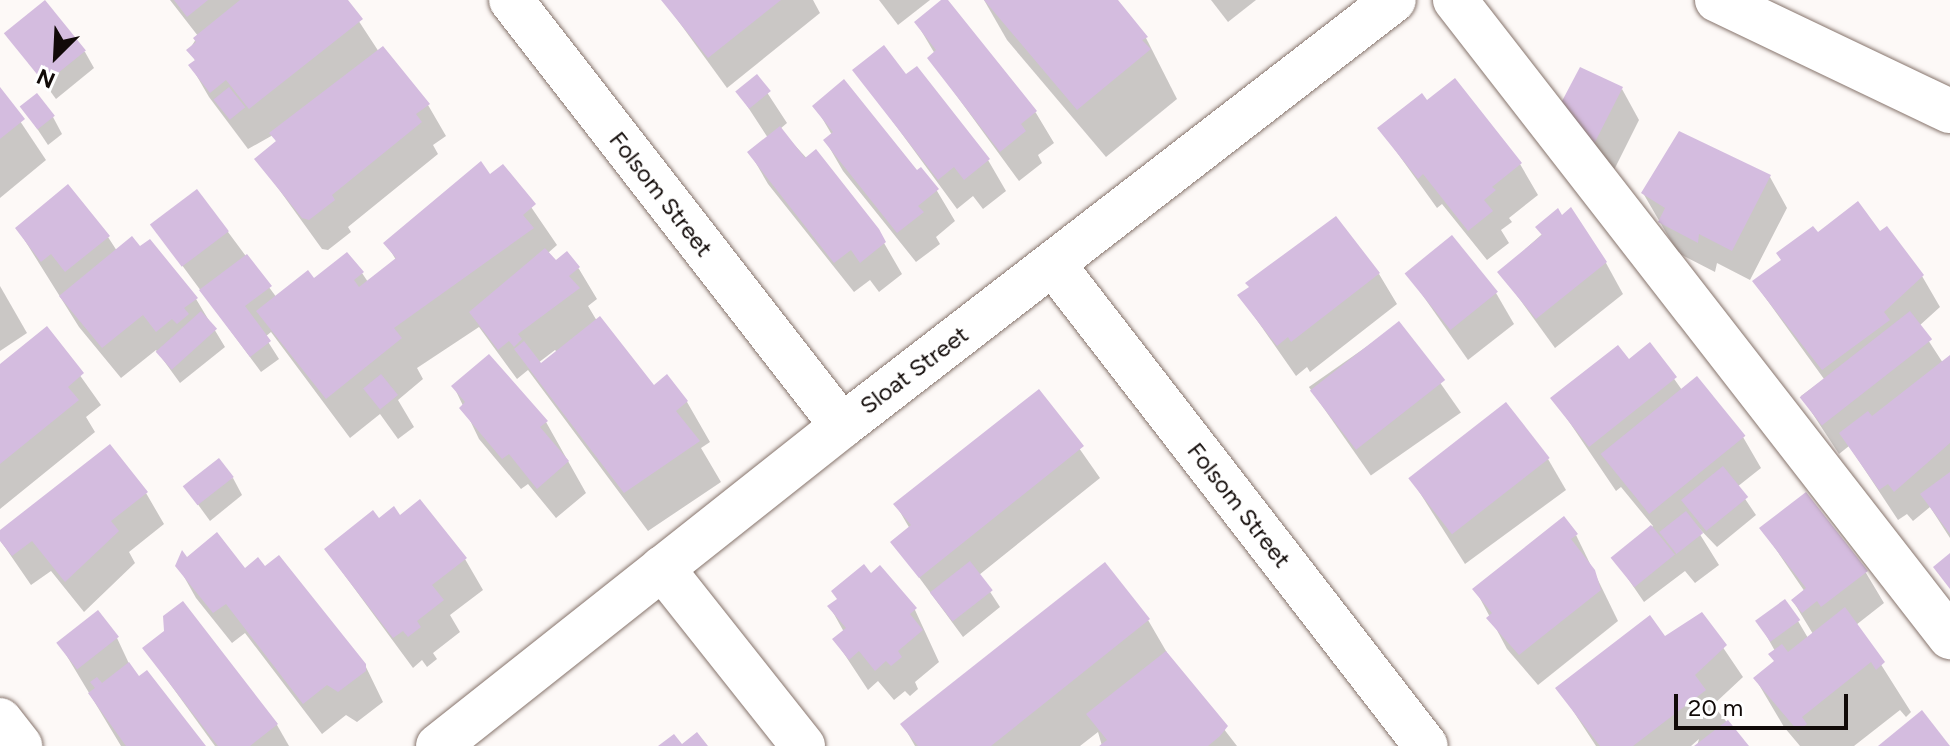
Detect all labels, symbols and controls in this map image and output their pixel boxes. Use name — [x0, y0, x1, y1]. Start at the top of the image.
north arrow — [16, 16, 96, 96]
text: N — [33, 63, 59, 94]
street label: Folsom Street — [603, 126, 719, 262]
street label: Sloat Street — [854, 320, 974, 420]
street label: Folsom Street — [1181, 437, 1297, 573]
scale bar — [1678, 678, 1852, 728]
text: 20 m — [1688, 693, 1743, 722]

